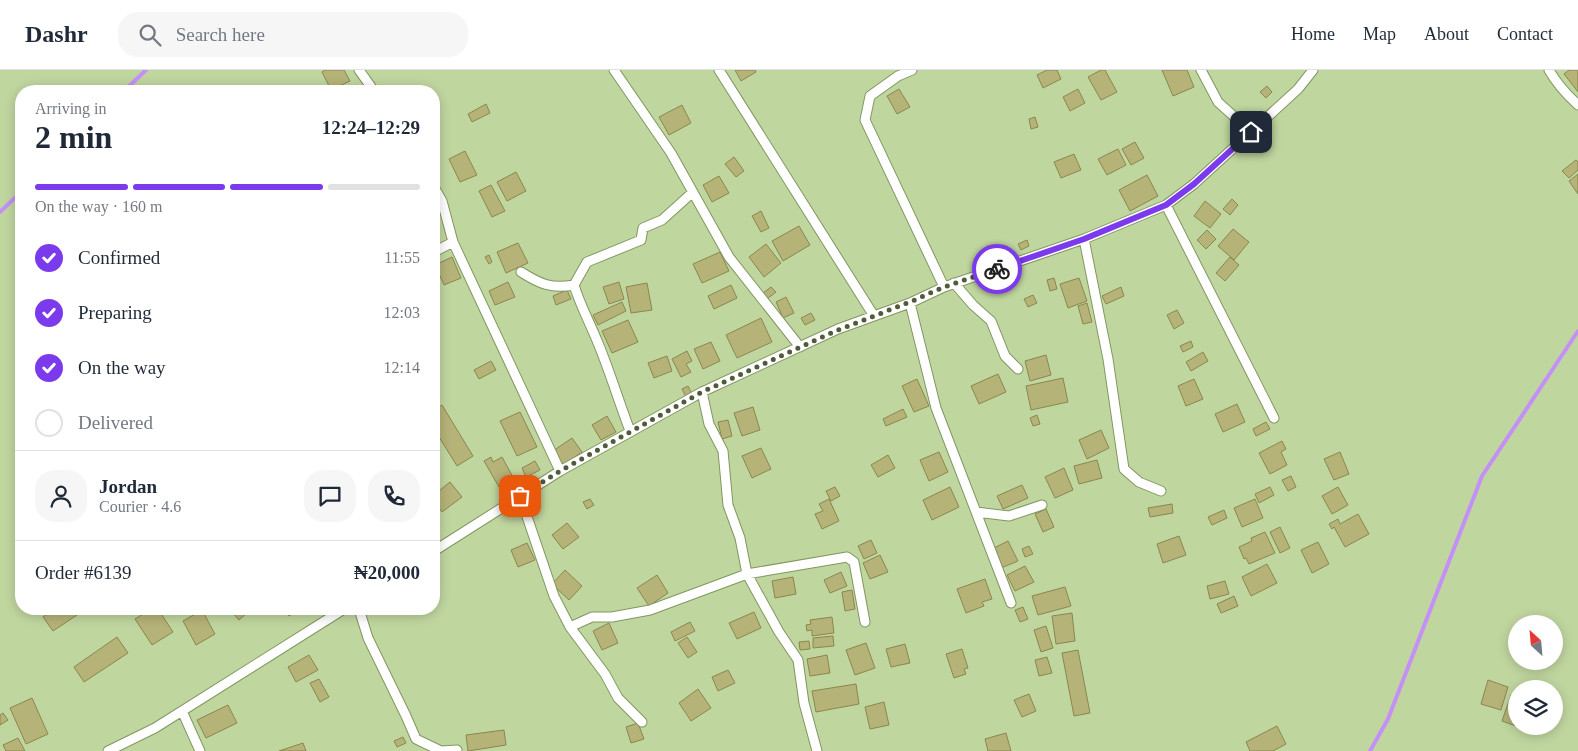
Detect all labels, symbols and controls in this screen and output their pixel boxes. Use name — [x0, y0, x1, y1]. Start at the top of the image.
search box — [118, 12, 468, 57]
text: Dashr — [25, 21, 88, 47]
icon: search — [136, 21, 164, 49]
text: Search here — [176, 24, 265, 45]
text: Home — [1291, 24, 1335, 44]
text: Map — [1363, 24, 1396, 44]
text: About — [1424, 24, 1469, 44]
text: Contact — [1497, 24, 1553, 44]
text: Arriving in — [35, 100, 107, 117]
pin — [1230, 111, 1272, 153]
text: 12:24–12:29 — [322, 117, 420, 138]
icon: home — [1237, 118, 1265, 146]
text: 2 min — [35, 119, 112, 155]
text: On the way · 160 m — [35, 198, 163, 215]
icon: check — [35, 244, 63, 272]
courier — [972, 244, 1022, 294]
text: Confirmed — [78, 247, 160, 268]
text: 11:55 — [384, 249, 420, 266]
icon: bike — [983, 255, 1011, 283]
icon: check — [35, 299, 63, 327]
text: Preparing — [78, 302, 152, 323]
text: 12:03 — [384, 304, 420, 321]
icon: check — [35, 354, 63, 382]
text: On the way — [78, 357, 166, 378]
text: 12:14 — [384, 359, 420, 376]
text: Delivered — [78, 412, 153, 433]
button: person — [35, 470, 87, 522]
button: chat — [304, 470, 356, 522]
button: phone — [368, 470, 420, 522]
pin — [499, 475, 541, 517]
text: Jordan — [99, 476, 157, 497]
icon: bag — [506, 482, 534, 510]
text: Courier · 4.6 — [99, 498, 181, 515]
text: Order #6139 — [35, 562, 132, 583]
text: ₦20,000 — [354, 562, 420, 583]
north arrow — [1508, 615, 1562, 670]
map controls — [1508, 615, 1563, 735]
button: layers — [1508, 680, 1563, 735]

